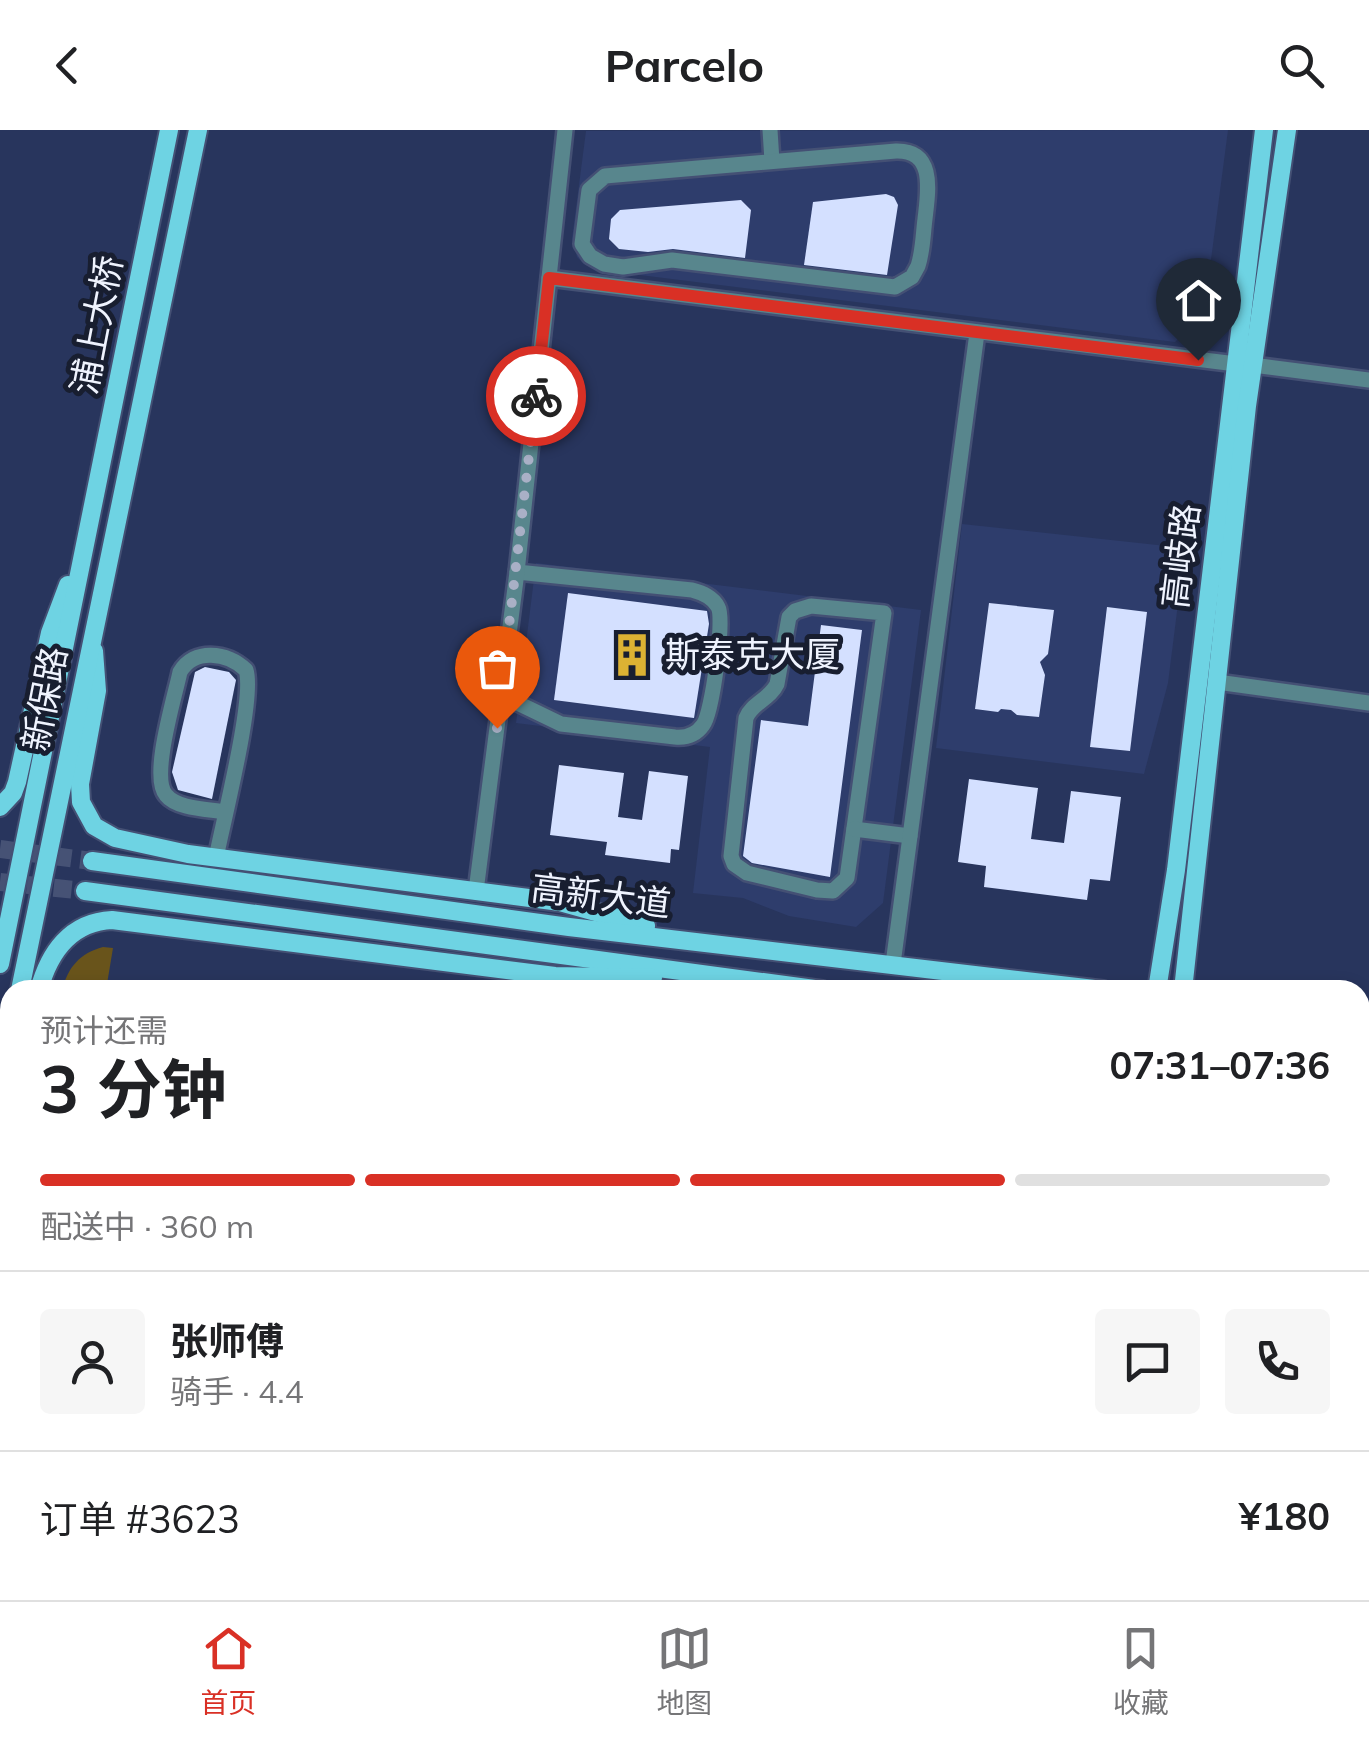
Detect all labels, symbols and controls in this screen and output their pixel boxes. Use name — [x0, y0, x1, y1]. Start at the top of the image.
text: Parcelo — [605, 37, 764, 93]
icon: back — [40, 38, 95, 93]
icon: search — [1274, 38, 1329, 93]
street label: 浦上大桥 — [61, 252, 131, 398]
pin — [1156, 258, 1241, 361]
icon: home — [1171, 273, 1226, 328]
courier — [486, 346, 586, 446]
icon: bike — [509, 369, 564, 424]
street label: 高岐路 — [1152, 501, 1208, 611]
pin — [455, 626, 540, 729]
building icon: 斯泰克大厦 — [608, 631, 656, 679]
place label: 斯泰克大厦 — [665, 632, 840, 676]
icon: bag — [470, 641, 525, 696]
street label: 新保路 — [12, 643, 76, 755]
street label: 高新大道 — [529, 865, 673, 925]
text: 预计还需 — [40, 1010, 168, 1050]
text: 07:31–07:36 — [1110, 1041, 1330, 1089]
text: 3 分钟 — [40, 1048, 227, 1129]
text: 配送中 · 360 m — [40, 1206, 254, 1246]
button: person — [40, 1309, 145, 1414]
button: chat — [1095, 1309, 1200, 1414]
button: phone — [1225, 1309, 1330, 1414]
text: 张师傅 — [170, 1317, 284, 1365]
text: 骑手 · 4.4 — [170, 1371, 304, 1411]
text: ¥180 — [1239, 1492, 1330, 1540]
text: 订单 #3623 — [40, 1495, 240, 1543]
tab: 首页 — [200, 1621, 256, 1721]
tab: 地图 — [656, 1621, 713, 1721]
tab: 收藏 — [1113, 1621, 1169, 1721]

